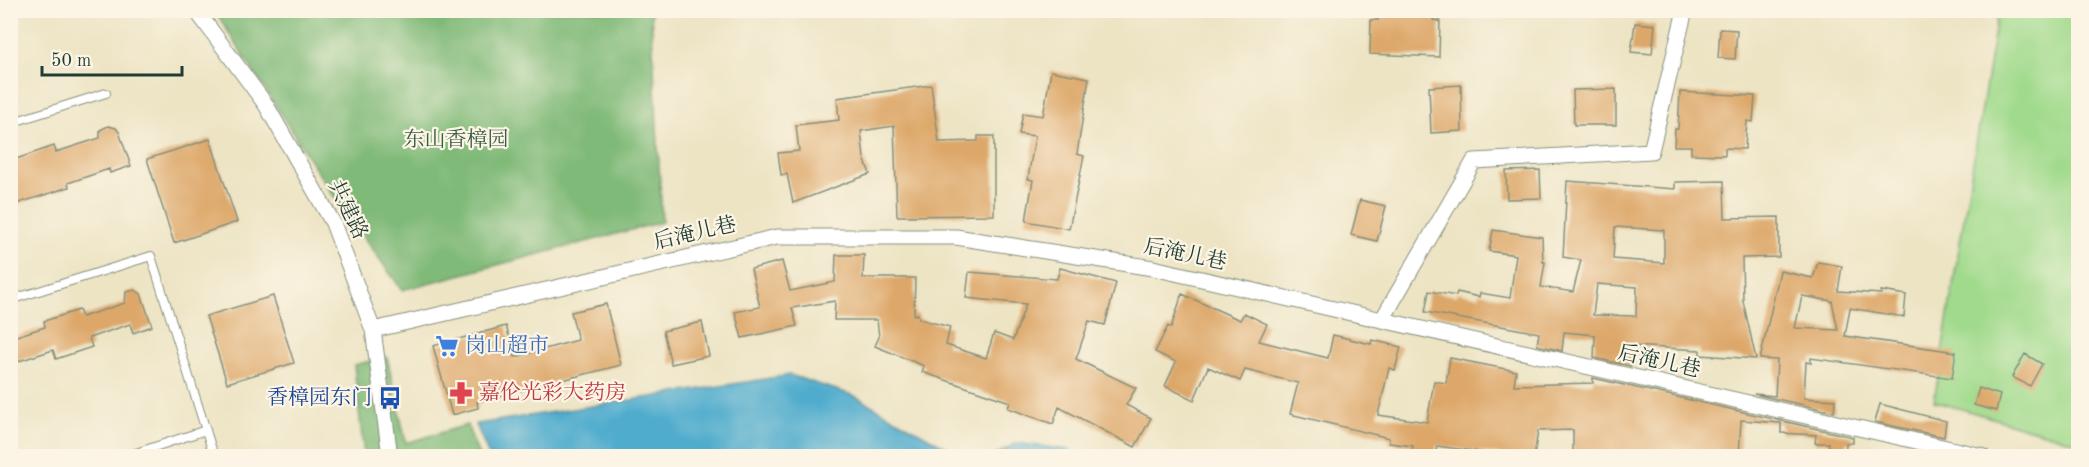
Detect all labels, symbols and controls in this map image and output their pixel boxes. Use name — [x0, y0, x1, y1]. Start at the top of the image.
scale bar — [42, 39, 182, 77]
text: 50 m — [51, 52, 91, 70]
park label: 东山香樟园 — [404, 128, 509, 151]
street label: 共建路 — [324, 176, 372, 243]
street label: 后淹儿巷 — [651, 212, 738, 254]
street label: 后淹儿巷 — [1142, 234, 1229, 274]
supermarket icon: 岗山超市 — [434, 333, 460, 359]
place label: 岗山超市 — [465, 334, 549, 357]
street label: 后淹儿巷 — [1616, 340, 1703, 382]
pharmacy icon: 嘉伦光彩大药房 — [448, 380, 474, 406]
place label: 嘉伦光彩大药房 — [479, 381, 626, 404]
bus stop icon: 香樟园东门 — [377, 385, 403, 411]
place label: 香樟园东门 — [267, 386, 372, 409]

